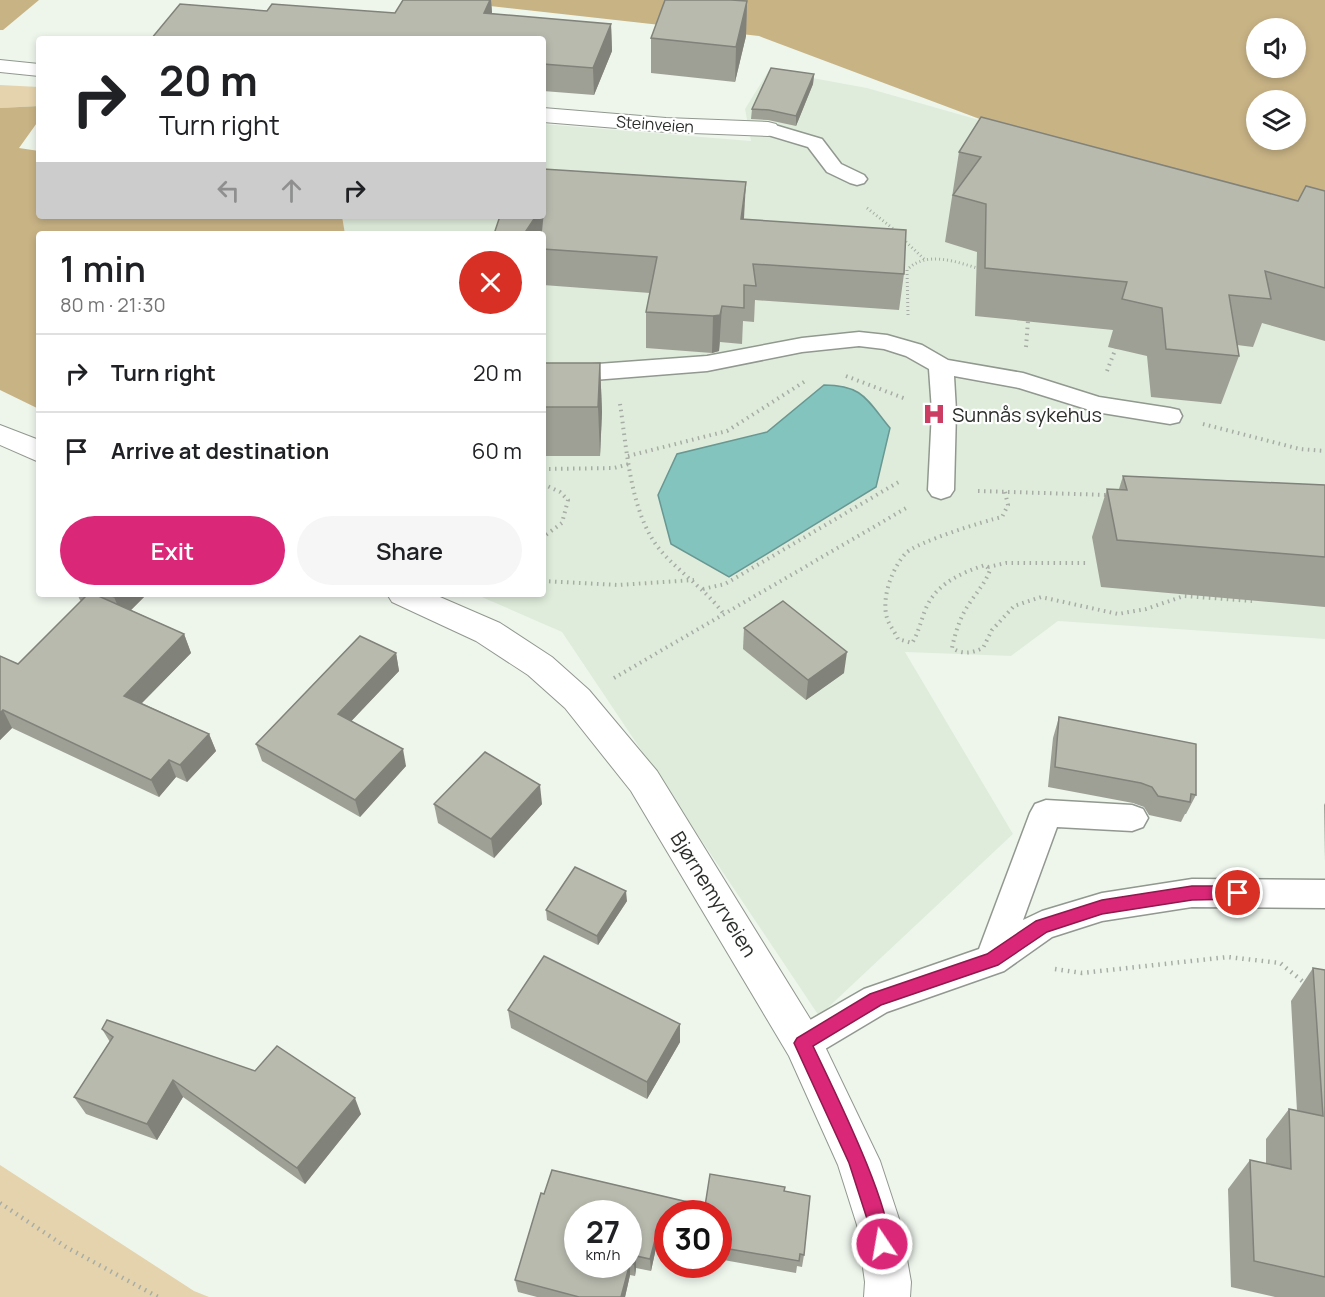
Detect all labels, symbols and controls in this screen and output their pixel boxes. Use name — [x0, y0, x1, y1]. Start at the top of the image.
map controls — [1246, 18, 1306, 150]
button: sound — [1246, 18, 1306, 78]
text: 20 m — [159, 51, 258, 109]
icon: right — [60, 60, 138, 138]
button: layers — [1246, 90, 1306, 150]
text: Turn right — [159, 106, 280, 143]
street label: Steinveien — [615, 110, 695, 138]
icon: left — [212, 174, 245, 207]
icon: ahead — [275, 174, 308, 207]
icon: right — [338, 174, 371, 207]
text: 1 min — [60, 244, 146, 293]
button: close — [459, 251, 522, 314]
text: 80 m · 21:30 — [60, 291, 166, 318]
icon: right — [60, 357, 93, 390]
text: Turn right — [111, 358, 216, 388]
text: 20 m — [473, 358, 522, 388]
hospital icon: Sunnås sykehus — [921, 401, 947, 427]
place label: Sunnås sykehus — [952, 401, 1102, 428]
icon: arrive — [60, 435, 93, 468]
text: Arrive at destination — [111, 436, 329, 466]
text: 60 m — [472, 436, 522, 466]
button: Exit — [60, 516, 285, 585]
button: Share — [297, 516, 522, 585]
street label: Bjørnemyrveien — [665, 826, 763, 962]
pin — [1212, 867, 1263, 918]
icon: arrive — [1221, 876, 1254, 909]
speed limit sign: 30 — [654, 1200, 732, 1278]
text: 27 — [586, 1211, 620, 1252]
position arrow — [850, 1212, 914, 1276]
text: km/h — [586, 1244, 620, 1265]

